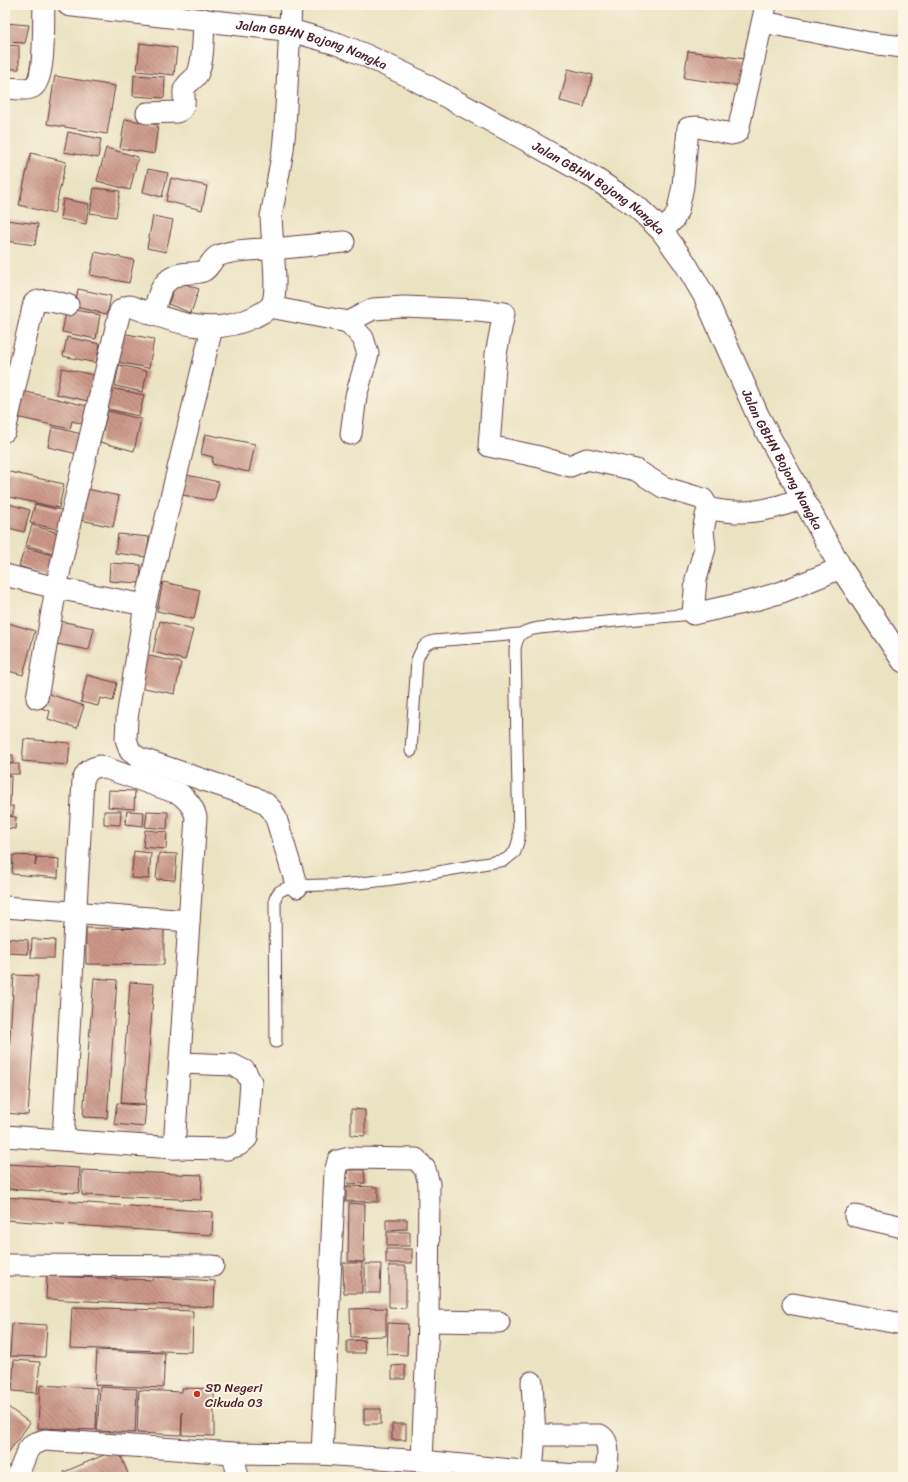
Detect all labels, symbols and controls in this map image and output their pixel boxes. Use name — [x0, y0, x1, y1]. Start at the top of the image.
street label: Jalan GBHN Bojong Nangka — [234, 13, 392, 76]
street label: Jalan GBHN Bojong Nangka — [527, 134, 671, 241]
street label: Jalan GBHN Bojong Nangka — [735, 384, 829, 535]
place label: SD Negeri Cikuda 03 — [205, 1376, 263, 1414]
marker: SD Negeri Cikuda 03 — [192, 1389, 202, 1399]

